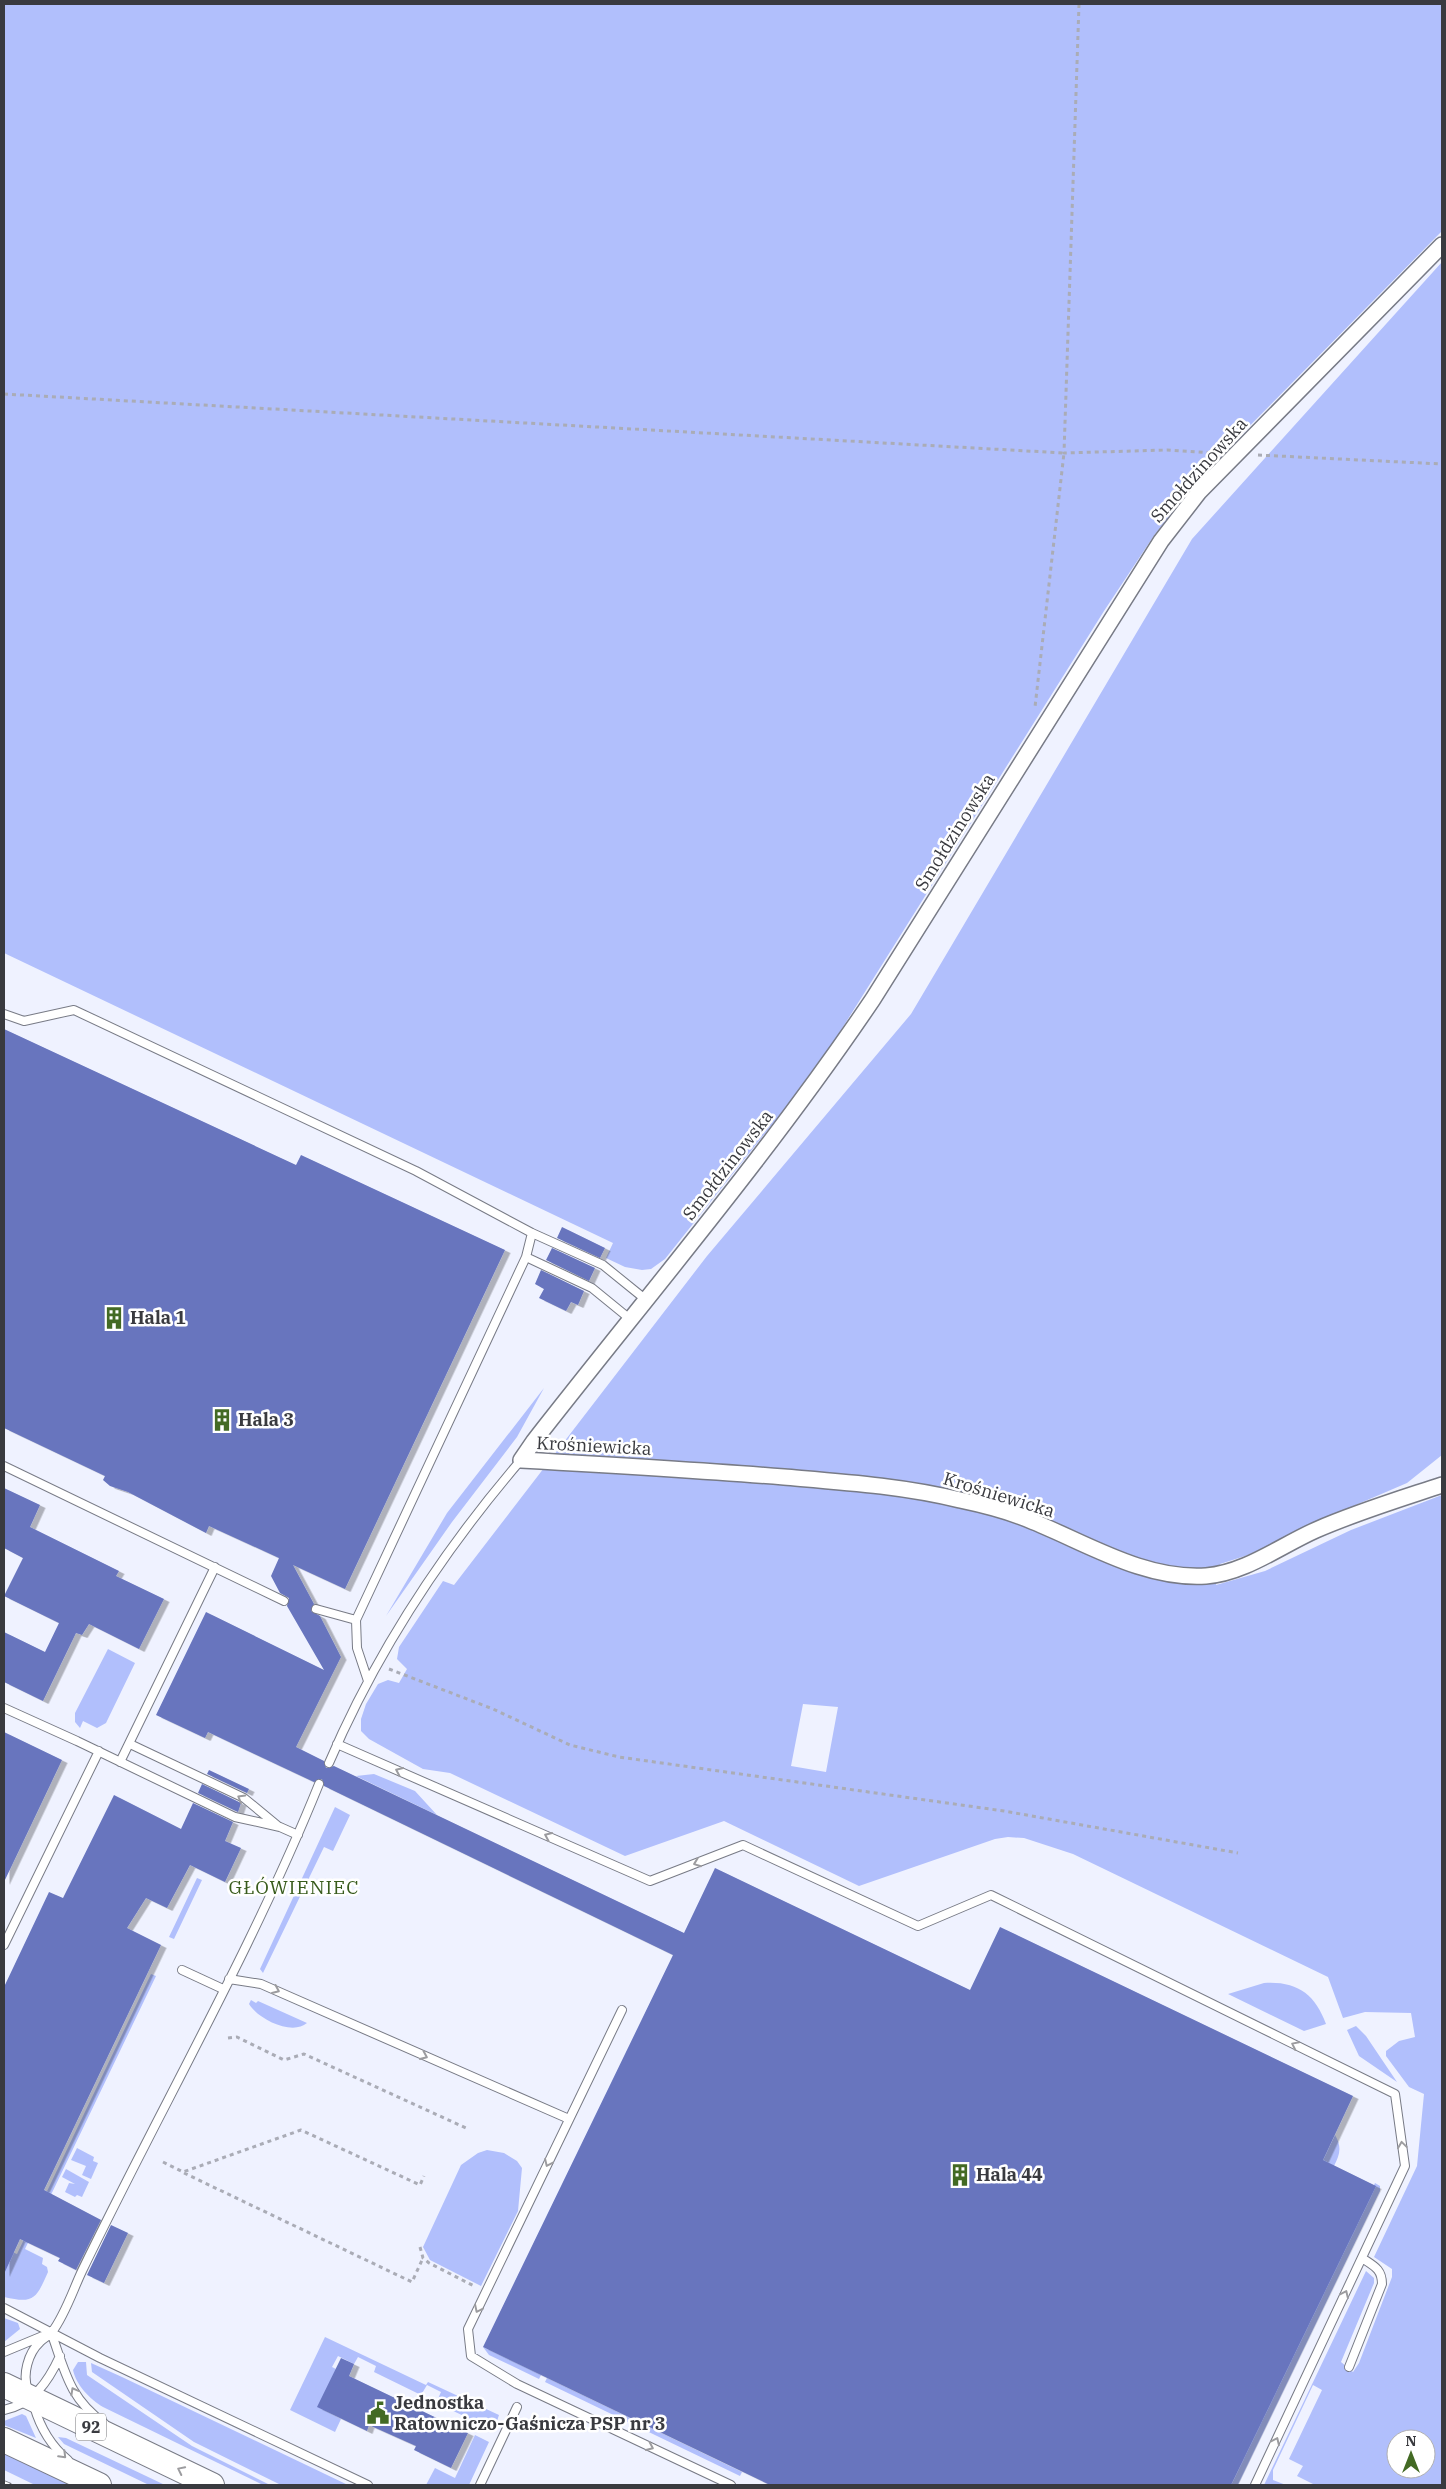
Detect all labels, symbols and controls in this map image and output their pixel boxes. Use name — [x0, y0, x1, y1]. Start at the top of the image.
street label: Smołdzinowska — [1145, 412, 1252, 527]
street label: Smołdzinowska — [909, 769, 1000, 895]
street label: Smołdzinowska — [677, 1105, 778, 1224]
building icon: Hala 1 — [101, 1305, 127, 1331]
place label: Hala 1 — [130, 1306, 186, 1329]
building icon: Hala 3 — [209, 1407, 235, 1433]
place label: Hala 3 — [238, 1408, 294, 1431]
street label: Krośniewicka — [536, 1431, 652, 1460]
street label: Krośniewicka — [941, 1467, 1058, 1522]
one-way arrow — [395, 1766, 404, 1777]
one-way arrow — [238, 1794, 247, 1804]
one-way arrow — [544, 1831, 553, 1842]
one-way arrow — [693, 1857, 702, 1867]
district label: GŁÓWIENIEC — [229, 1875, 360, 1899]
one-way arrow — [271, 1984, 280, 1995]
one-way arrow — [1291, 2041, 1300, 2051]
one-way arrow — [419, 2049, 428, 2060]
one-way arrow — [1397, 2141, 1408, 2149]
one-way arrow — [544, 2158, 554, 2167]
building icon: Hala 44 — [947, 2162, 973, 2188]
place label: Hala 44 — [976, 2163, 1043, 2186]
one-way arrow — [1339, 2290, 1349, 2299]
one-way arrow — [474, 2304, 484, 2313]
one-way arrow — [70, 2388, 80, 2397]
place label: Jednostka Ratowniczo-Gaśnicza PSP nr 3 — [394, 2391, 666, 2435]
public building icon: Jednostka Ratowniczo-Gaśnicza PSP nr 3 — [365, 2400, 391, 2426]
road number: 92 — [76, 2414, 106, 2440]
north arrow — [1386, 2429, 1436, 2479]
text: N — [1405, 2432, 1417, 2450]
one-way arrow — [1269, 2437, 1280, 2446]
one-way arrow — [645, 2441, 654, 2451]
one-way arrow — [57, 2449, 66, 2458]
one-way arrow — [178, 2467, 187, 2477]

